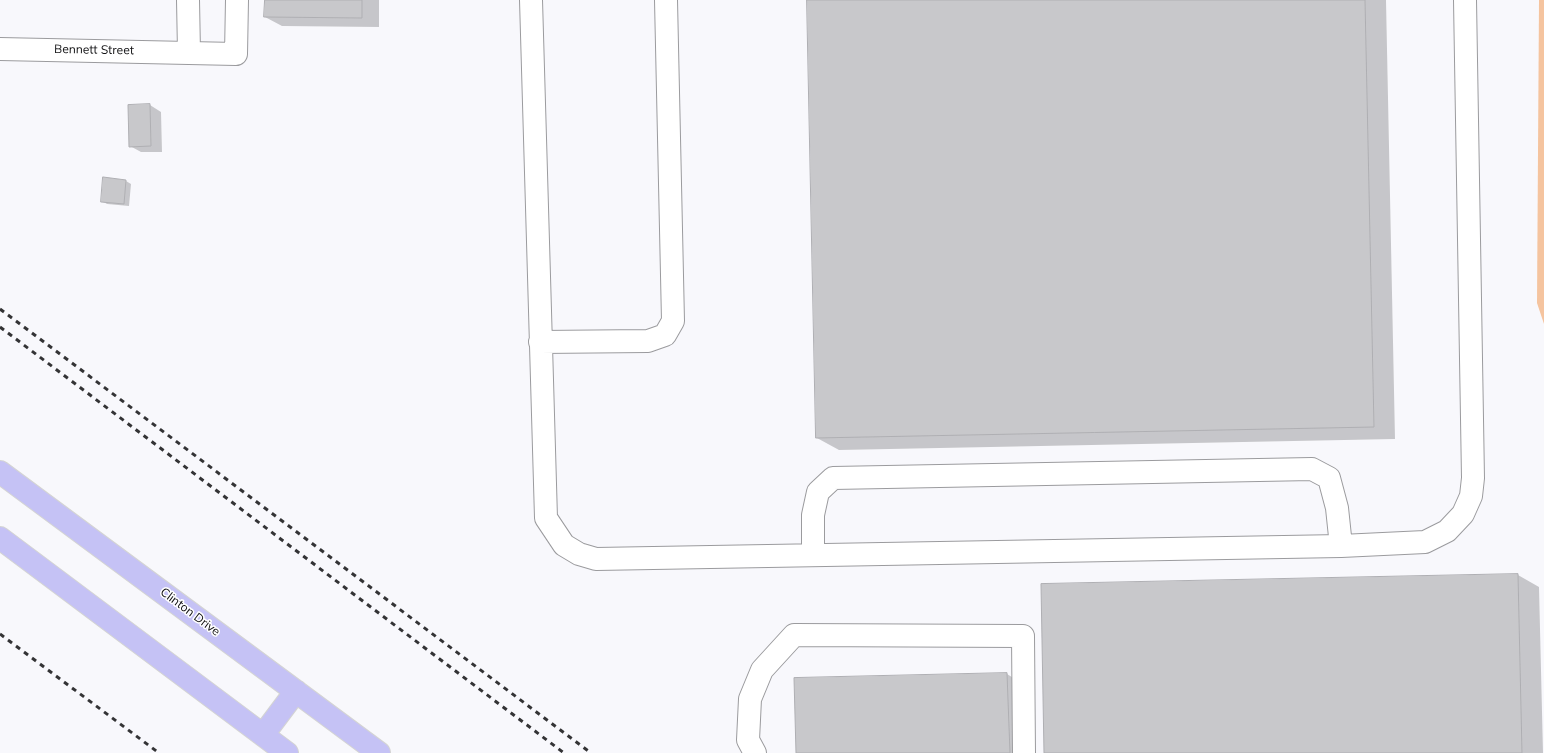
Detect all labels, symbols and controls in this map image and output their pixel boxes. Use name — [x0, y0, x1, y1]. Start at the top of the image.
street label: Bennett Street — [54, 42, 134, 58]
street label: Clinton Drive — [157, 585, 223, 639]

